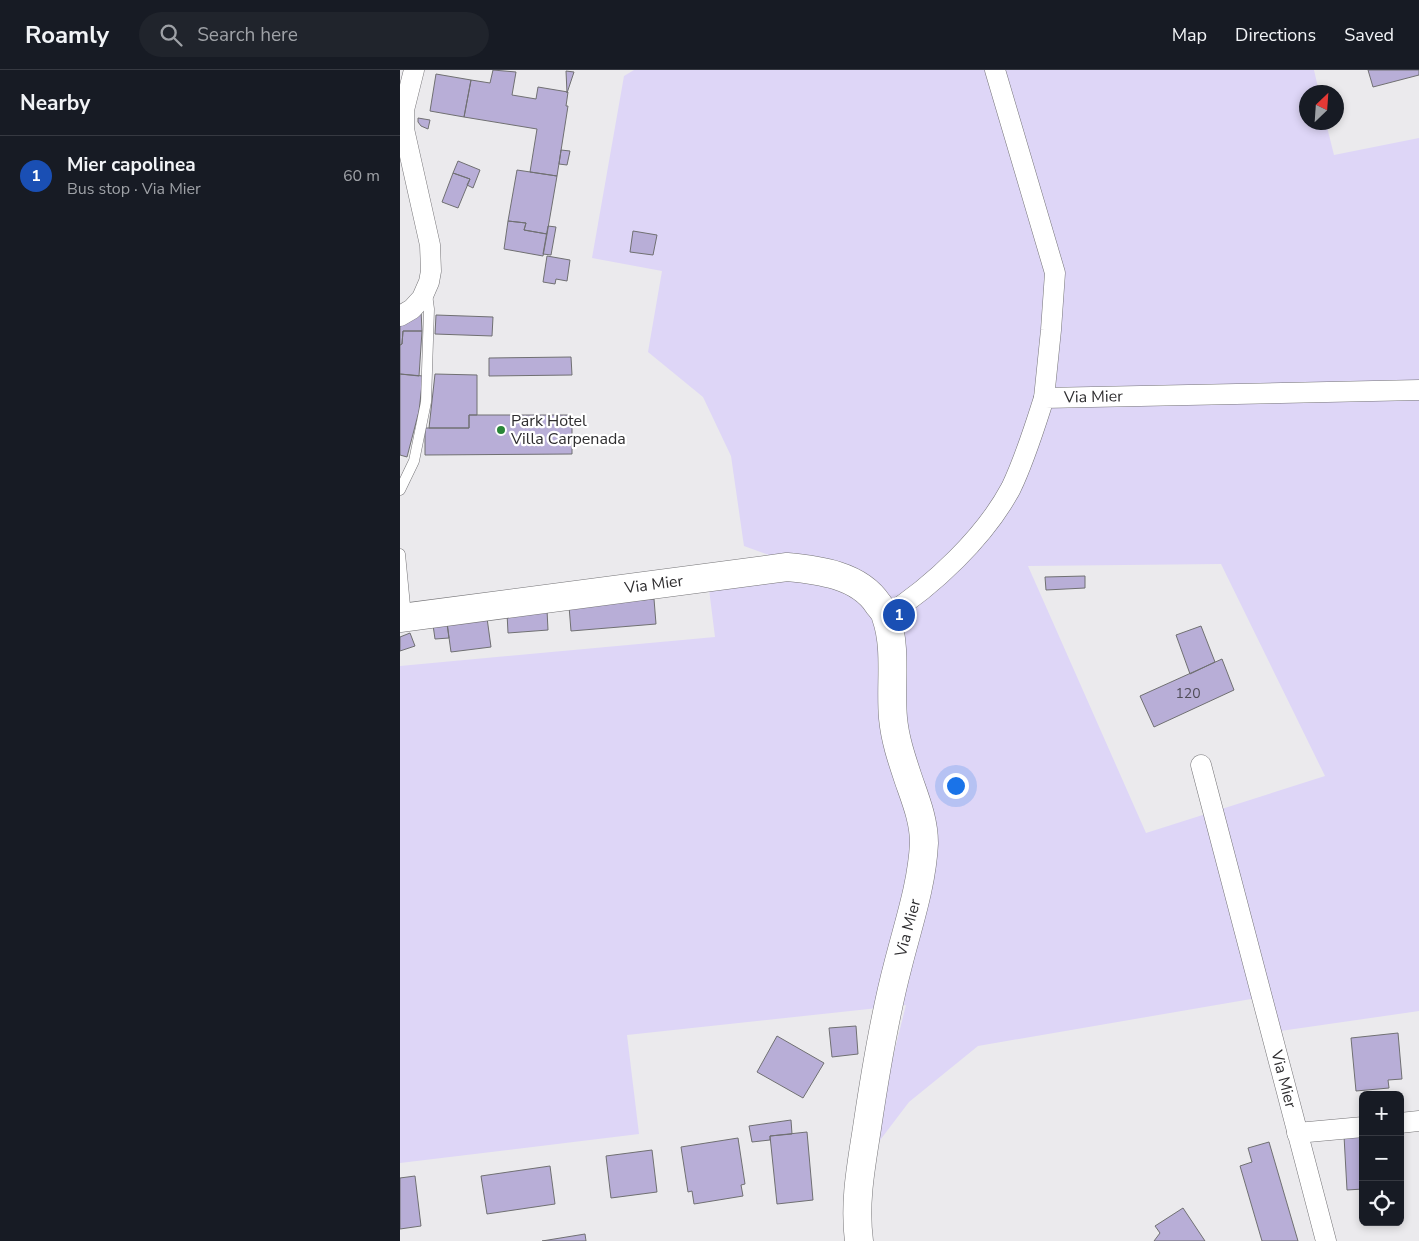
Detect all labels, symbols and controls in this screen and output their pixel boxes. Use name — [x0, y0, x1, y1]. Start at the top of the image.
search box — [139, 12, 489, 57]
text: Roamly — [25, 19, 109, 51]
icon: search — [157, 21, 185, 49]
text: Search here — [197, 22, 298, 48]
text: Map — [1172, 23, 1207, 47]
text: Directions — [1235, 23, 1316, 47]
text: Saved — [1344, 23, 1394, 47]
north arrow — [1299, 85, 1344, 130]
text: Nearby — [20, 89, 90, 117]
text: Mier capolinea — [67, 152, 196, 178]
text: 1 — [31, 165, 41, 187]
text: 60 m — [343, 165, 380, 187]
text: Bus stop · Via Mier — [67, 178, 201, 200]
street label: Via Mier — [1063, 385, 1123, 409]
place label: Park Hotel Villa Carpenada — [510, 410, 626, 450]
marker: Park Hotel Villa Carpenada — [495, 424, 507, 436]
street label: Via Mier — [622, 570, 685, 599]
pin: 1 — [883, 596, 915, 634]
house number: 120 — [1175, 684, 1201, 703]
your location — [943, 773, 969, 799]
street label: Via Mier — [889, 896, 926, 960]
street label: Via Mier — [1265, 1047, 1302, 1111]
map controls — [1359, 1091, 1404, 1226]
button: + — [1359, 1091, 1404, 1136]
button: − — [1359, 1136, 1404, 1181]
button: locate — [1359, 1181, 1404, 1226]

